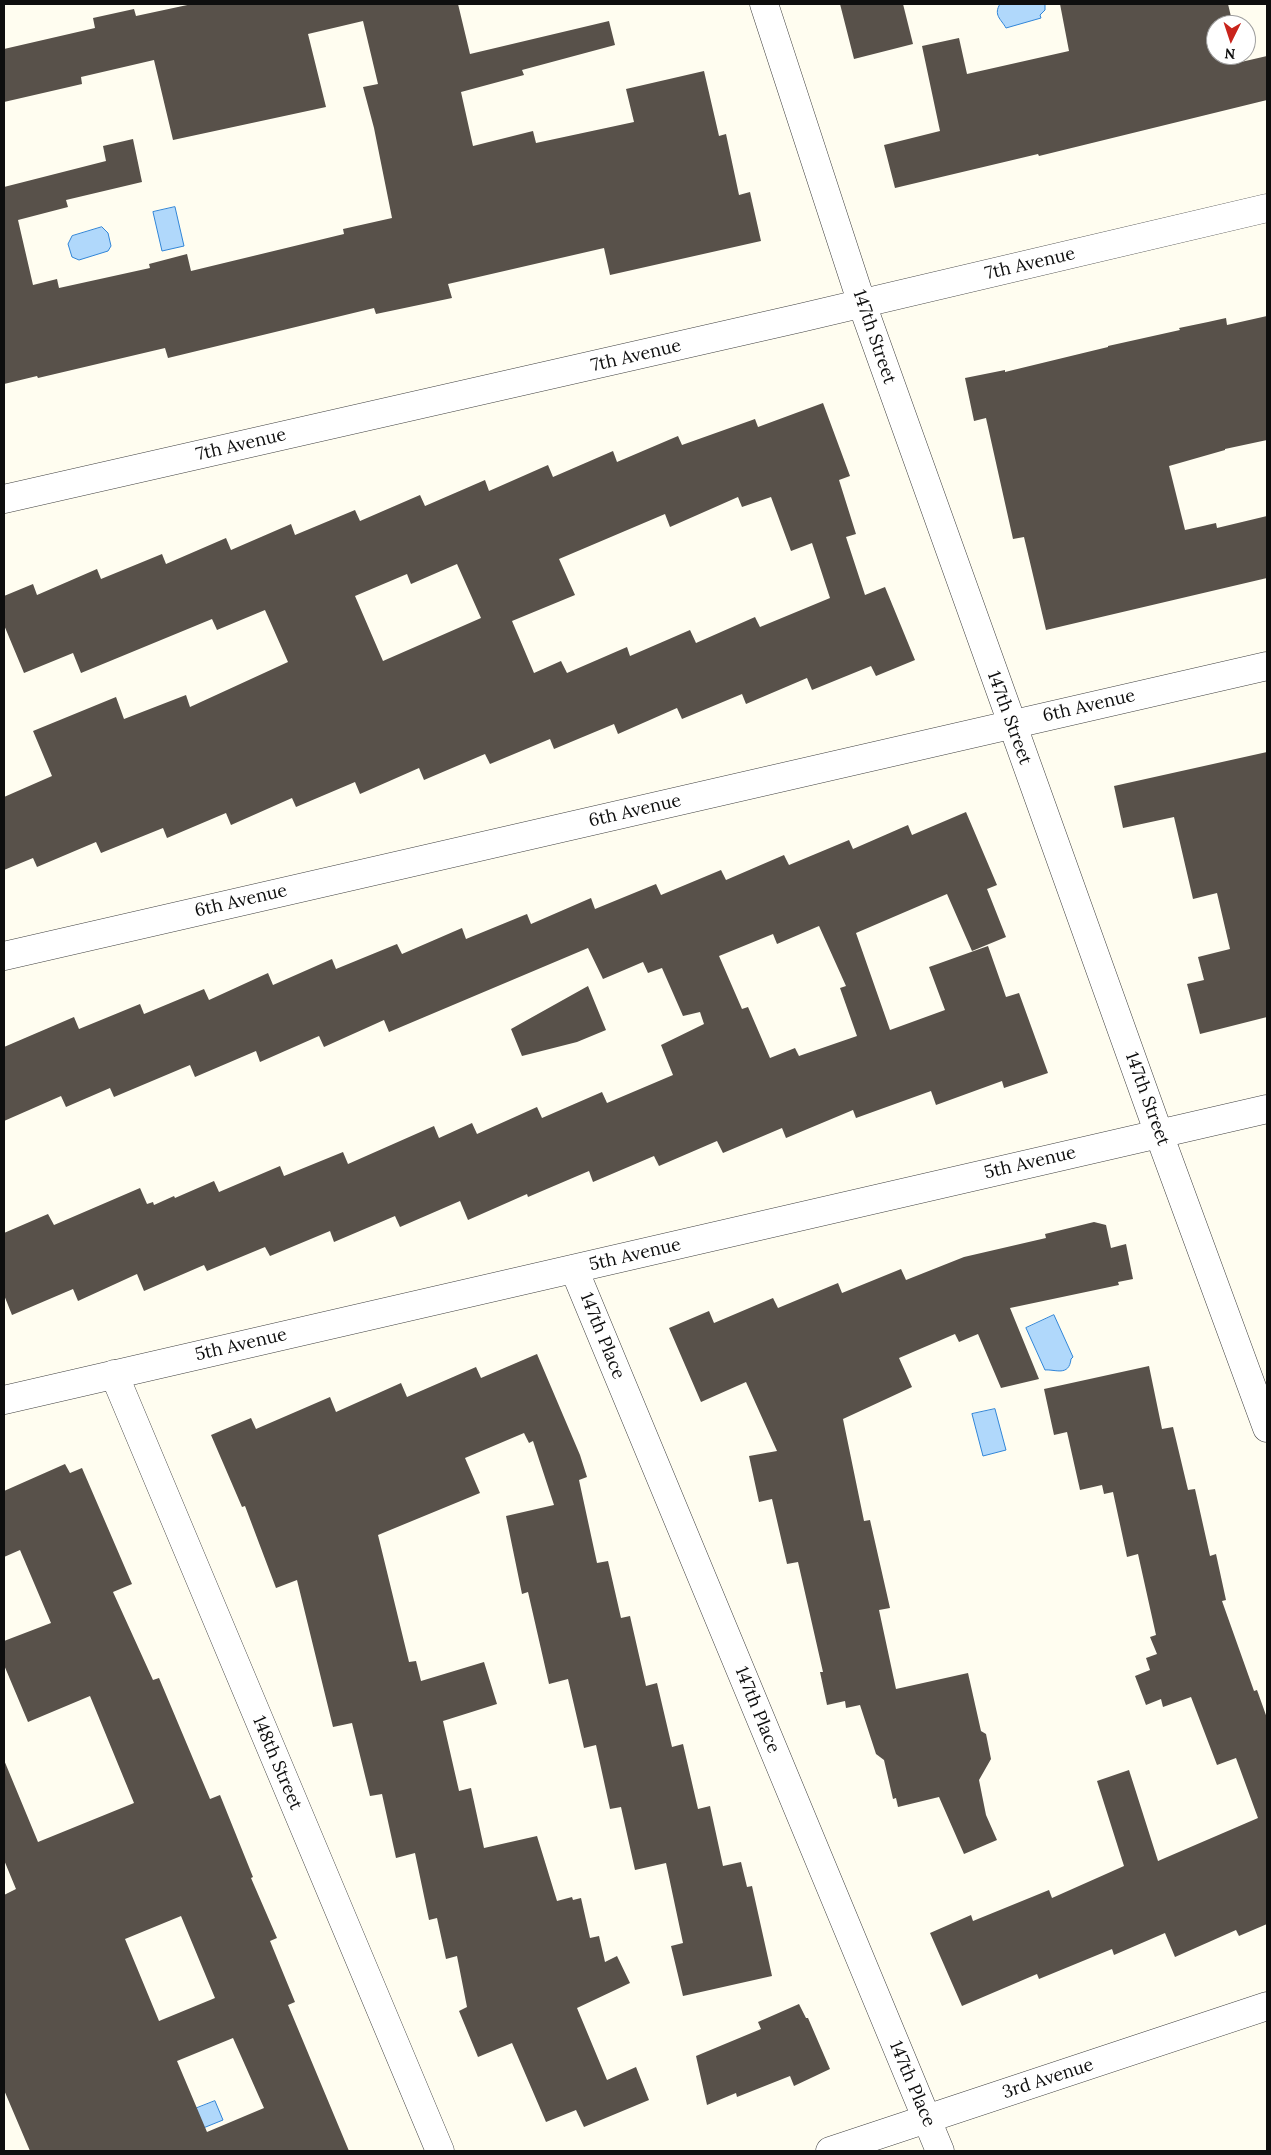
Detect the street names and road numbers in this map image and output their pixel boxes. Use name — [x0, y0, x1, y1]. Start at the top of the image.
street label: 7th Avenue — [983, 243, 1077, 285]
street label: 147th Street — [848, 287, 900, 387]
street label: 7th Avenue — [589, 335, 683, 377]
street label: 7th Avenue — [194, 424, 288, 466]
street label: 147th Street — [982, 668, 1036, 768]
street label: 6th Avenue — [1041, 685, 1137, 727]
street label: 6th Avenue — [587, 790, 683, 832]
street label: 6th Avenue — [193, 880, 289, 922]
street label: 147th Street — [1120, 1049, 1174, 1149]
street label: 5th Avenue — [982, 1142, 1078, 1184]
street label: 5th Avenue — [587, 1234, 683, 1276]
street label: 147th Place — [575, 1290, 629, 1382]
street label: 5th Avenue — [193, 1324, 289, 1366]
street label: 147th Place — [730, 1664, 784, 1756]
street label: 148th Street — [248, 1713, 306, 1813]
street label: 147th Place — [884, 2038, 940, 2130]
street label: 3rd Avenue — [1000, 2054, 1096, 2104]

